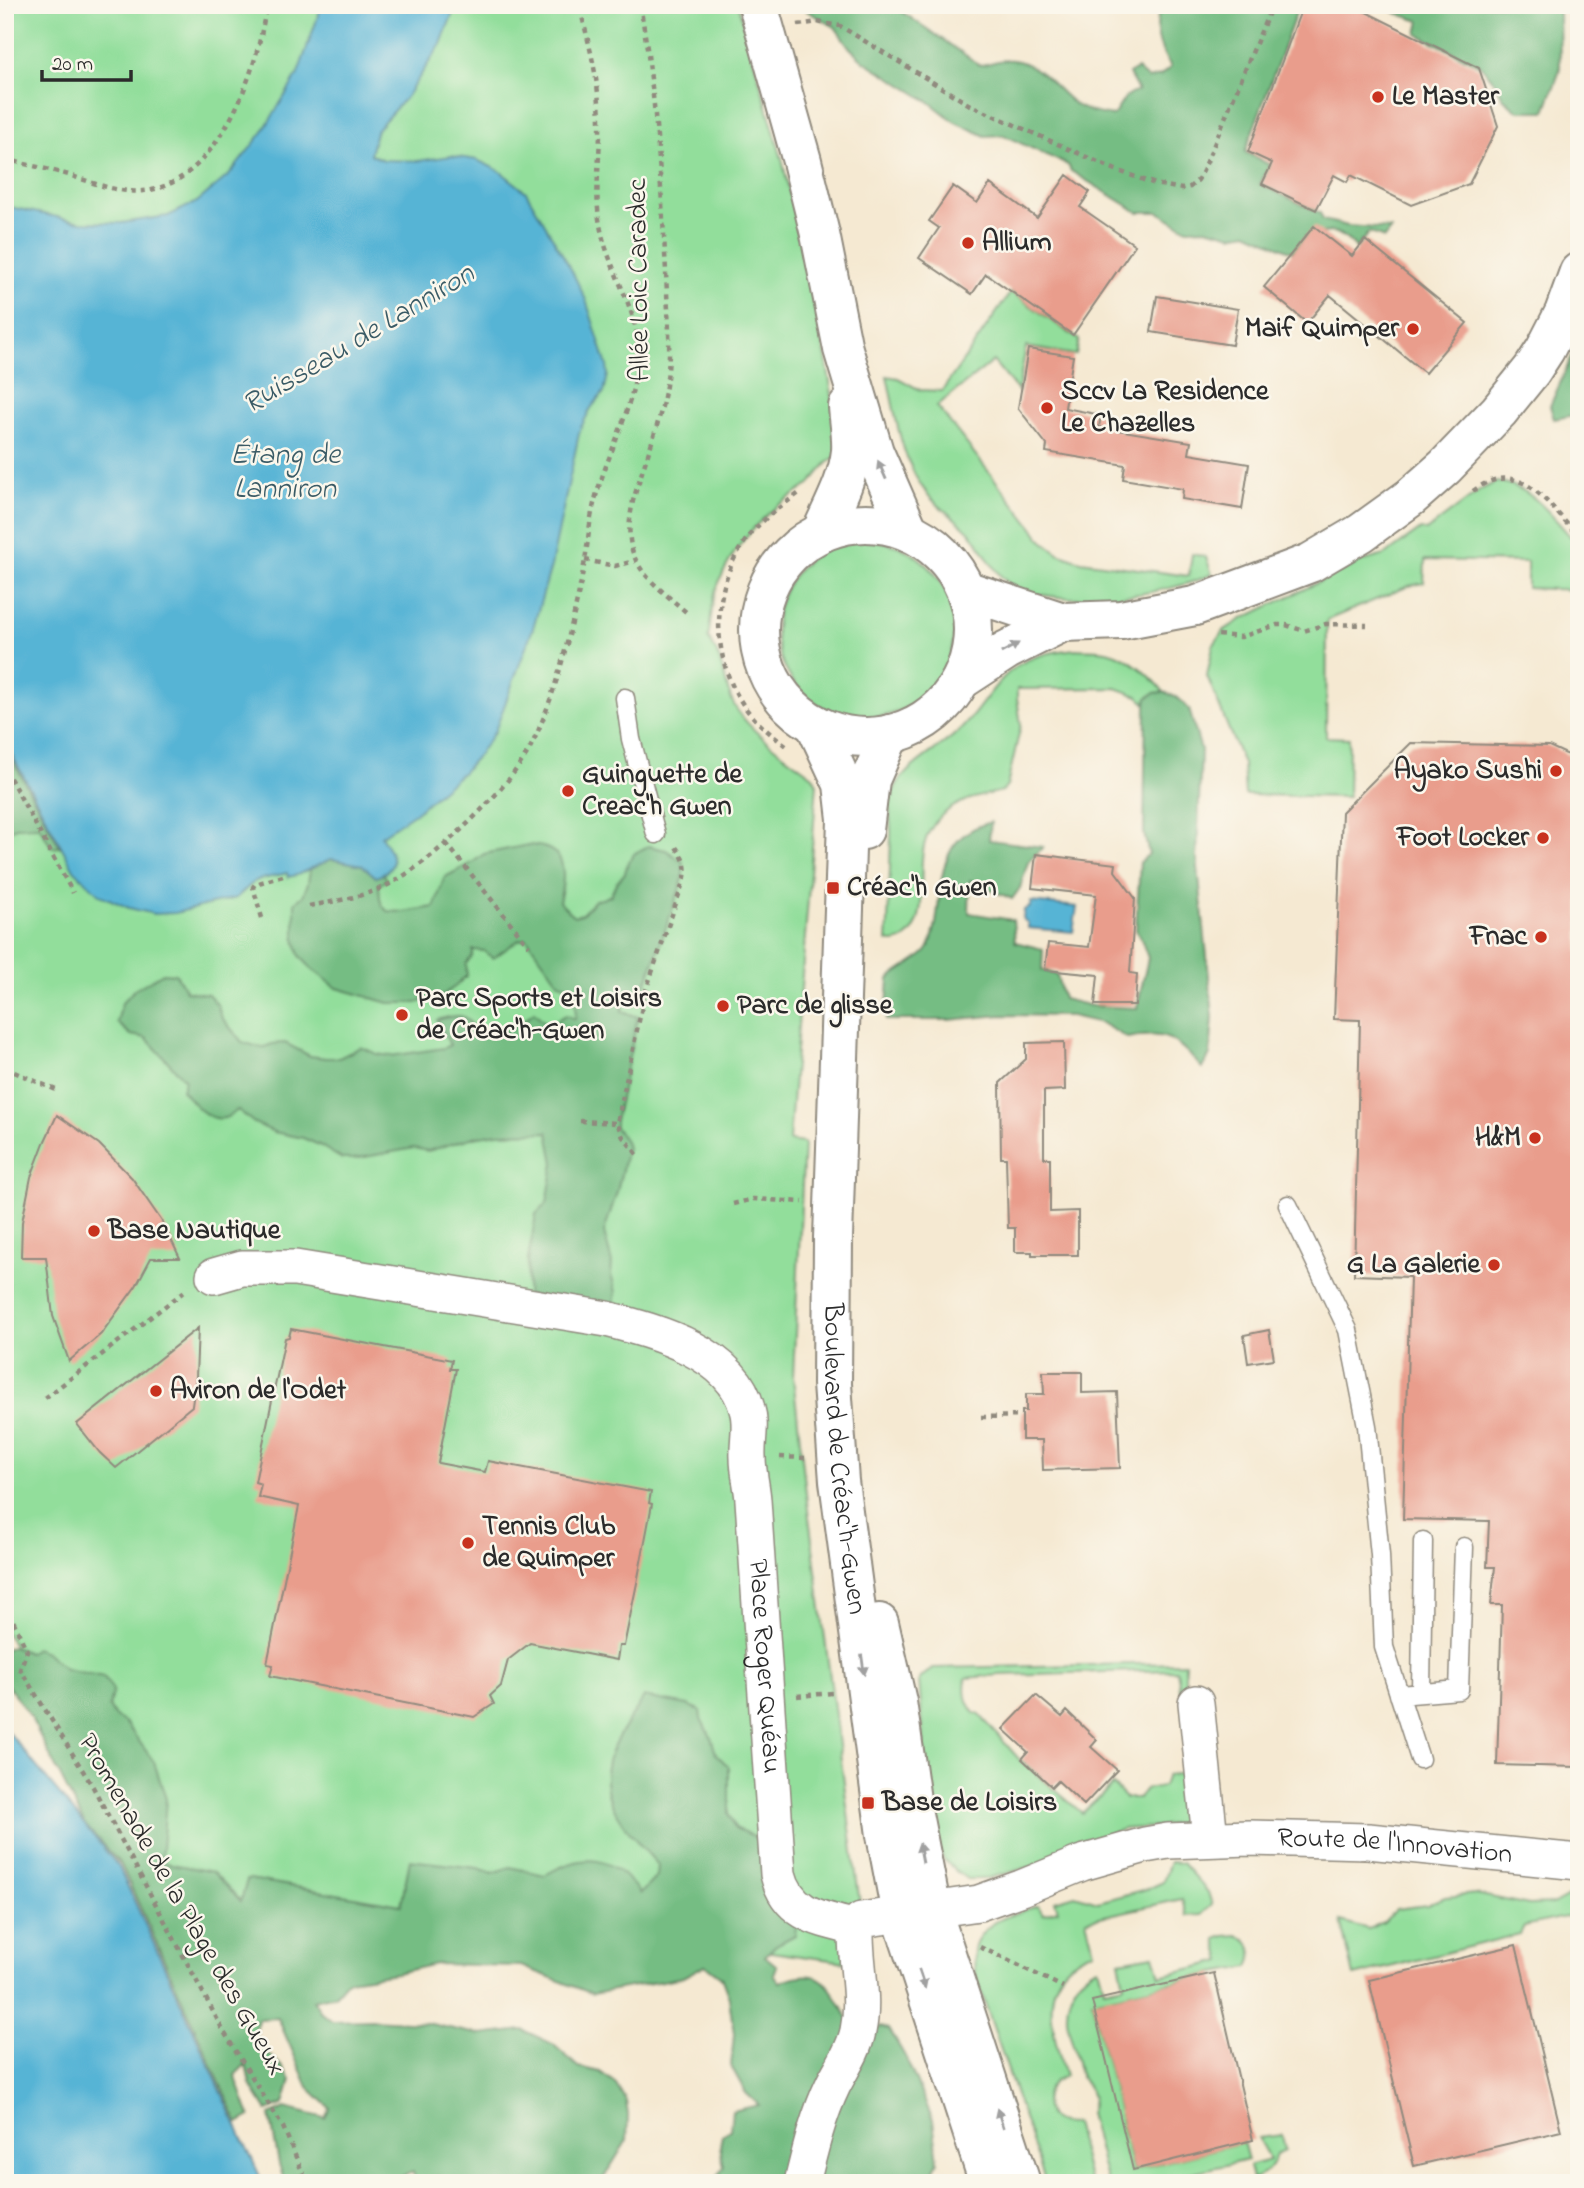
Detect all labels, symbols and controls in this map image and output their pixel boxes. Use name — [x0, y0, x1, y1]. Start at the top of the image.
scale bar — [42, 38, 131, 82]
text: 20 m — [52, 50, 93, 80]
place label: Le Master — [1392, 77, 1500, 118]
marker: Le Master — [1370, 89, 1386, 105]
street label: Allée Loic Caradec — [618, 178, 662, 382]
place label: Allium — [982, 223, 1052, 264]
marker: Allium — [960, 235, 976, 251]
water label: Ruisseau de Lanniron — [235, 253, 484, 427]
place label: Maif Quimper — [1245, 309, 1400, 350]
marker: Maif Quimper — [1405, 321, 1421, 337]
place label: Sccv La Residence Le Chazelles — [1061, 372, 1270, 445]
marker: Sccv La Residence Le Chazelles — [1039, 400, 1055, 416]
water label: Étang de Lanniron — [230, 434, 342, 512]
one-way arrow — [876, 459, 887, 480]
one-way arrow — [1001, 642, 1020, 654]
place label: Ayako Sushi — [1394, 751, 1542, 792]
place label: Guinguette de Creac'h Gwen — [582, 755, 744, 828]
marker: Ayako Sushi — [1548, 763, 1564, 779]
marker: Guinguette de Creac'h Gwen — [560, 783, 576, 799]
place label: Foot Locker — [1395, 818, 1530, 859]
marker: Foot Locker — [1535, 830, 1551, 846]
place label: Créac'h Gwen — [847, 868, 997, 909]
marker: Créac'h Gwen — [825, 880, 841, 896]
place label: Fnac — [1468, 917, 1528, 958]
marker: Fnac — [1533, 929, 1549, 945]
place label: Parc Sports et Loisirs de Créac'h-Gwen — [416, 979, 662, 1052]
place label: Parc de glisse — [737, 986, 894, 1028]
marker: Parc de glisse — [715, 998, 731, 1014]
marker: Parc Sports et Loisirs de Créac'h-Gwen — [394, 1007, 410, 1023]
place label: H&M — [1475, 1118, 1521, 1159]
marker: H&M — [1527, 1130, 1543, 1146]
place label: Base Nautique — [106, 1211, 282, 1252]
marker: Base Nautique — [86, 1223, 102, 1239]
place label: G La Galerie — [1347, 1245, 1481, 1286]
marker: G La Galerie — [1486, 1257, 1502, 1273]
street label: Boulevard de Créac'h-Gwen — [811, 1302, 877, 1617]
place label: Aviron de l'Odet — [170, 1371, 347, 1412]
marker: Aviron de l'Odet — [148, 1383, 164, 1399]
place label: Tennis Club de Quimper — [482, 1507, 616, 1580]
marker: Tennis Club de Quimper — [460, 1535, 476, 1551]
street label: Place Roger Quéau — [736, 1558, 792, 1775]
one-way arrow — [857, 1655, 868, 1677]
street label: Promenade de la Plage des Gueux — [66, 1726, 296, 2084]
place label: Base de Loisirs — [880, 1783, 1057, 1824]
marker: Base de Loisirs — [860, 1795, 876, 1811]
street label: Route de l'Innovation — [1277, 1818, 1514, 1876]
one-way arrow — [915, 1842, 926, 1864]
one-way arrow — [917, 1968, 928, 1989]
one-way arrow — [994, 2107, 1005, 2128]

